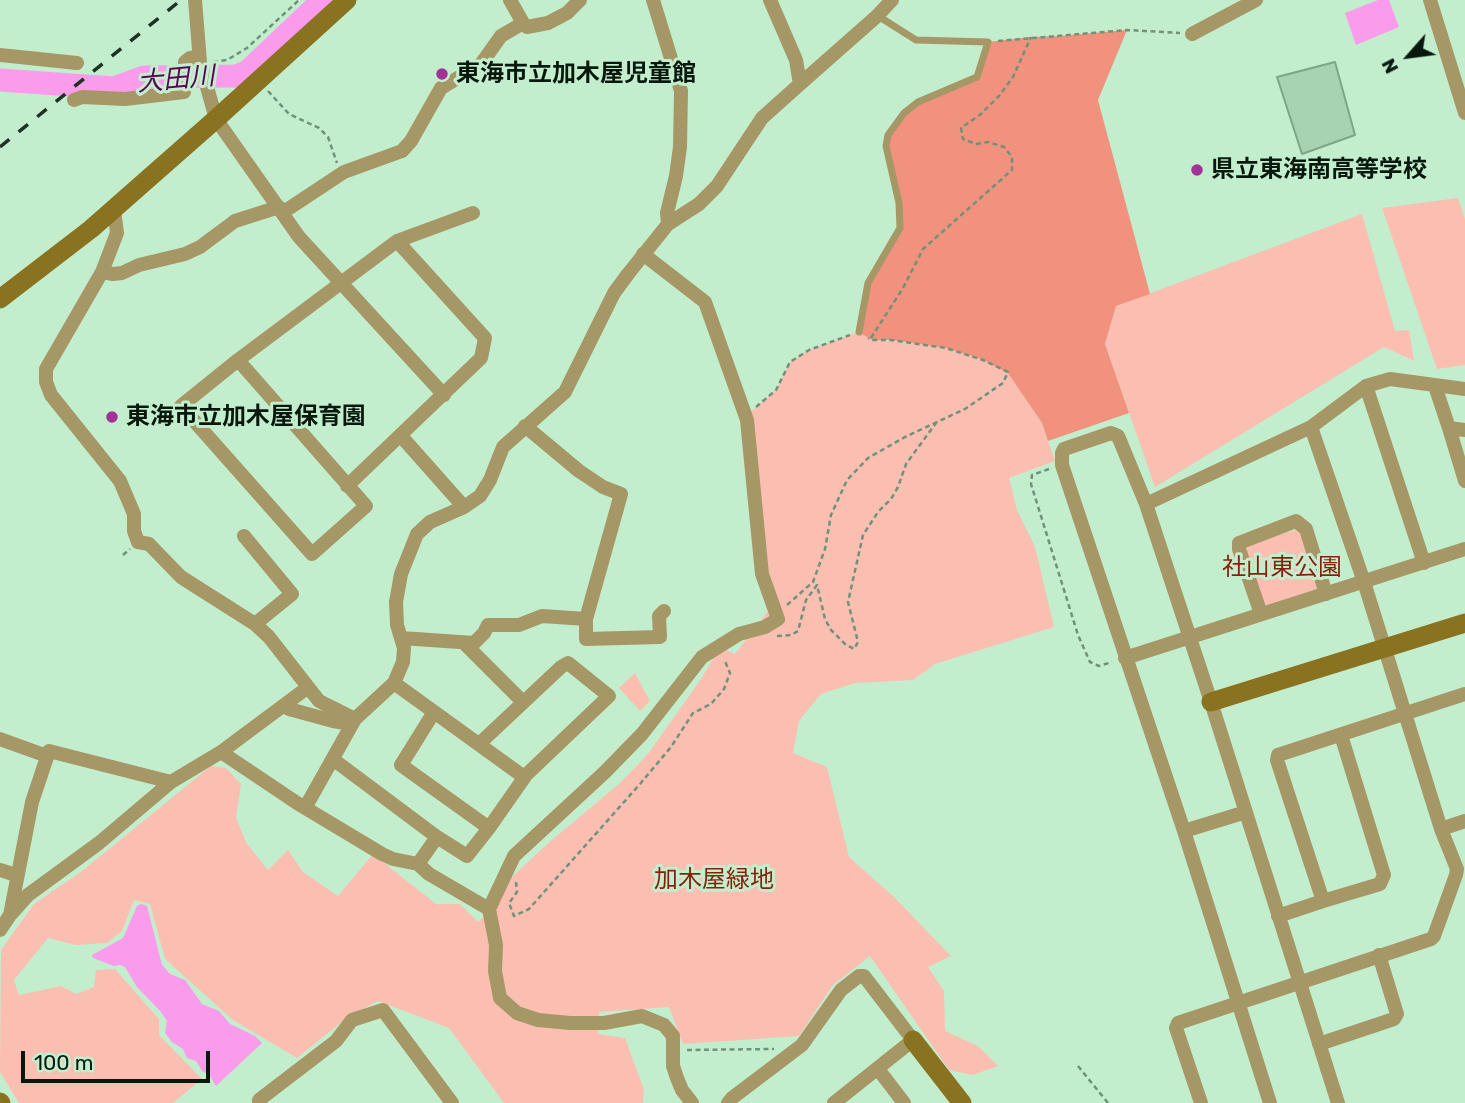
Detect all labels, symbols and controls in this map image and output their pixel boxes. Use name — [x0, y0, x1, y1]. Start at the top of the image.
north arrow — [1374, 21, 1444, 91]
text: N — [1377, 55, 1403, 78]
place label: 東海市立加木屋児童館 — [456, 60, 696, 88]
water label: 大田川 — [136, 61, 216, 99]
marker: 東海市立加木屋児童館 — [434, 66, 450, 82]
place label: 県立東海南高等学校 — [1211, 156, 1427, 184]
marker: 県立東海南高等学校 — [1189, 162, 1205, 178]
place label: 東海市立加木屋保育園 — [126, 403, 366, 431]
marker: 東海市立加木屋保育園 — [104, 409, 120, 425]
park label: 社山東公園 — [1222, 554, 1342, 582]
park label: 加木屋緑地 — [654, 866, 774, 894]
scale bar — [24, 1036, 214, 1080]
text: 100 m — [34, 1050, 93, 1075]

